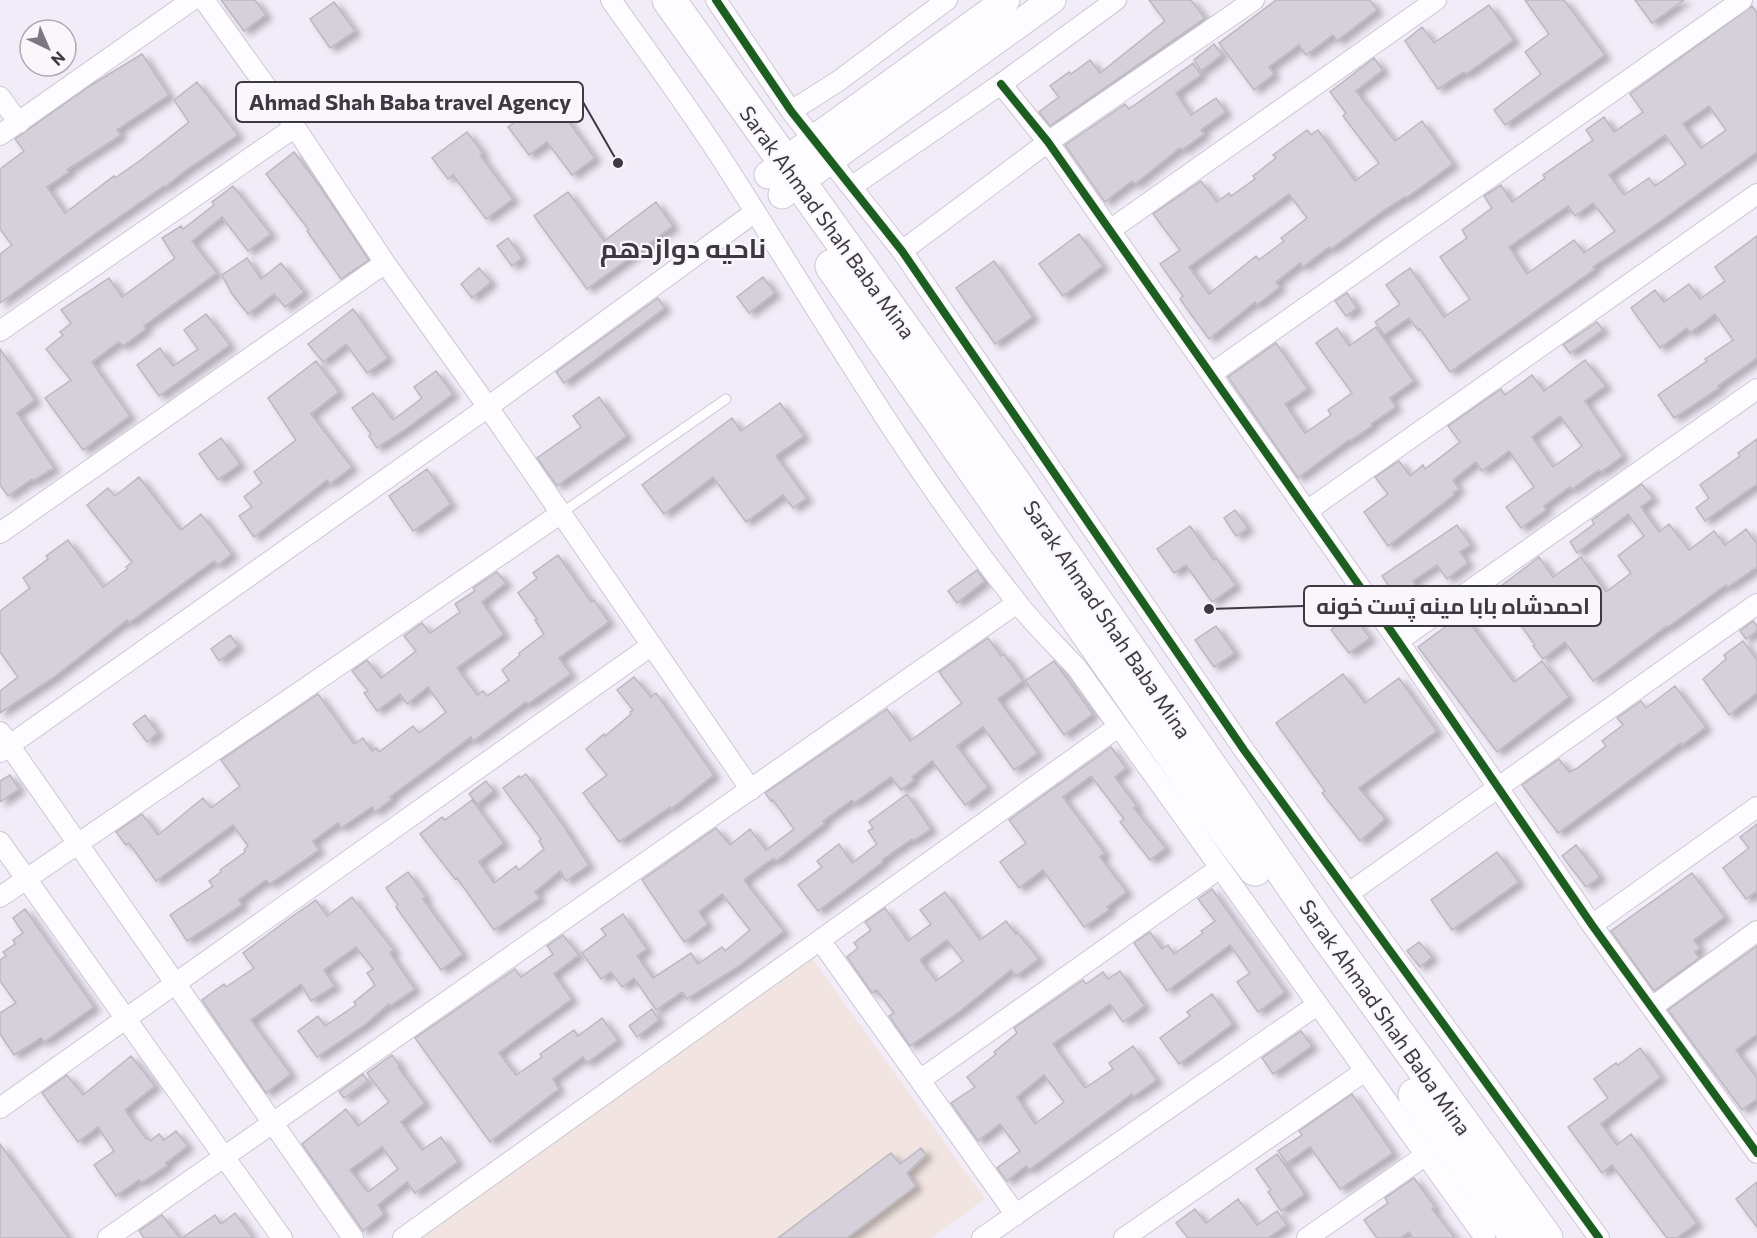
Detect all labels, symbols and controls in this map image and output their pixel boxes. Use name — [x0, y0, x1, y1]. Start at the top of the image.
north arrow — [18, 18, 78, 78]
text: N — [48, 48, 70, 70]
callout: Ahmad Shah Baba travel Agency — [236, 82, 583, 122]
text: Ahmad Shah Baba travel Agency — [249, 88, 571, 115]
street label: Sarak Ahmad Shah Baba Mina — [735, 101, 921, 343]
district label: ناحیه دوازدهم — [600, 231, 766, 267]
street label: Sarak Ahmad Shah Baba Mina — [1019, 495, 1197, 743]
callout: احمدشاه بابا مینه پُست خونه — [1304, 586, 1601, 626]
text: احمدشاه بابا مینه پُست خونه — [1316, 592, 1590, 622]
street label: Sarak Ahmad Shah Baba Mina — [1295, 894, 1477, 1140]

